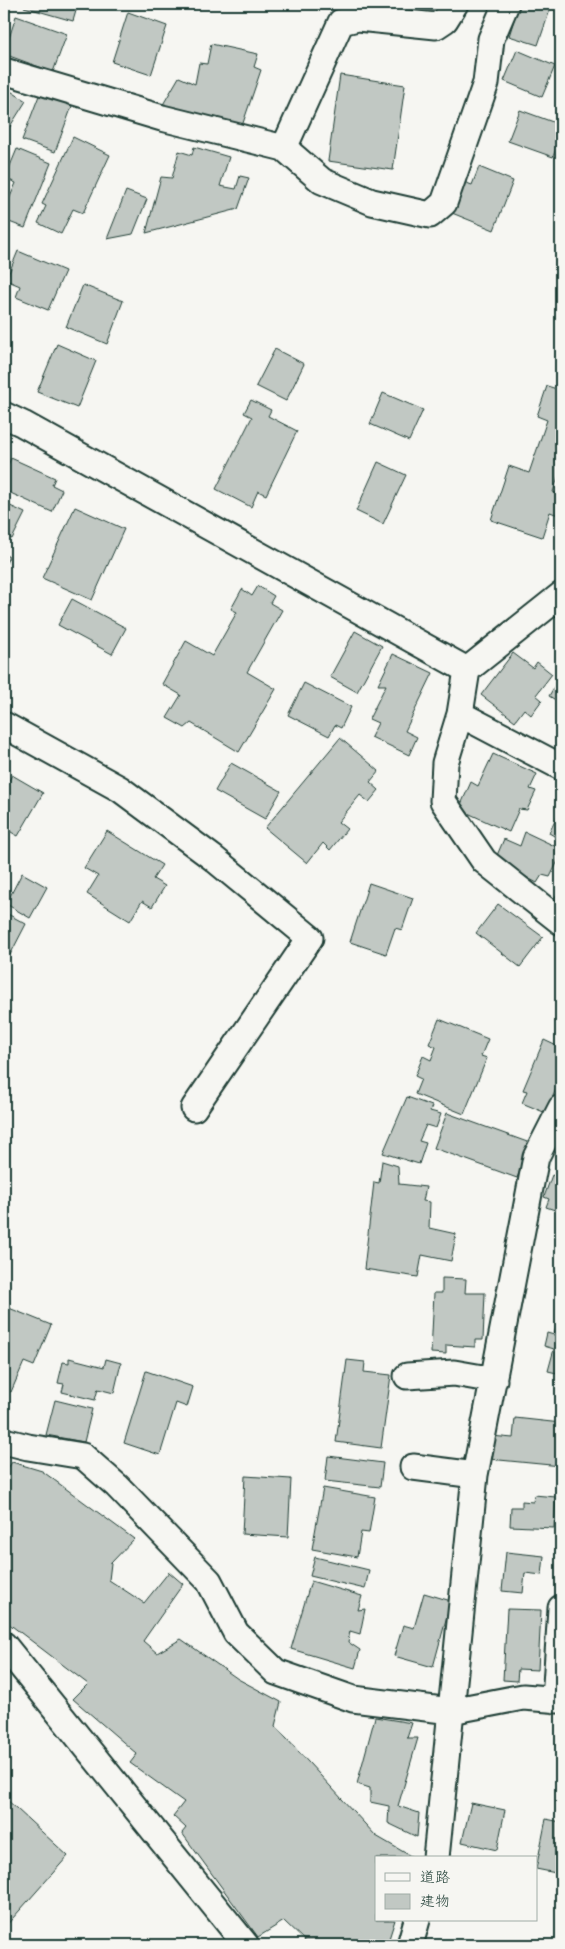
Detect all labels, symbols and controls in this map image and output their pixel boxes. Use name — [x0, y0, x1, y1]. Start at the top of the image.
legend — [375, 1856, 538, 1922]
text: 道路 — [420, 1868, 450, 1888]
text: 建物 — [420, 1892, 450, 1912]

